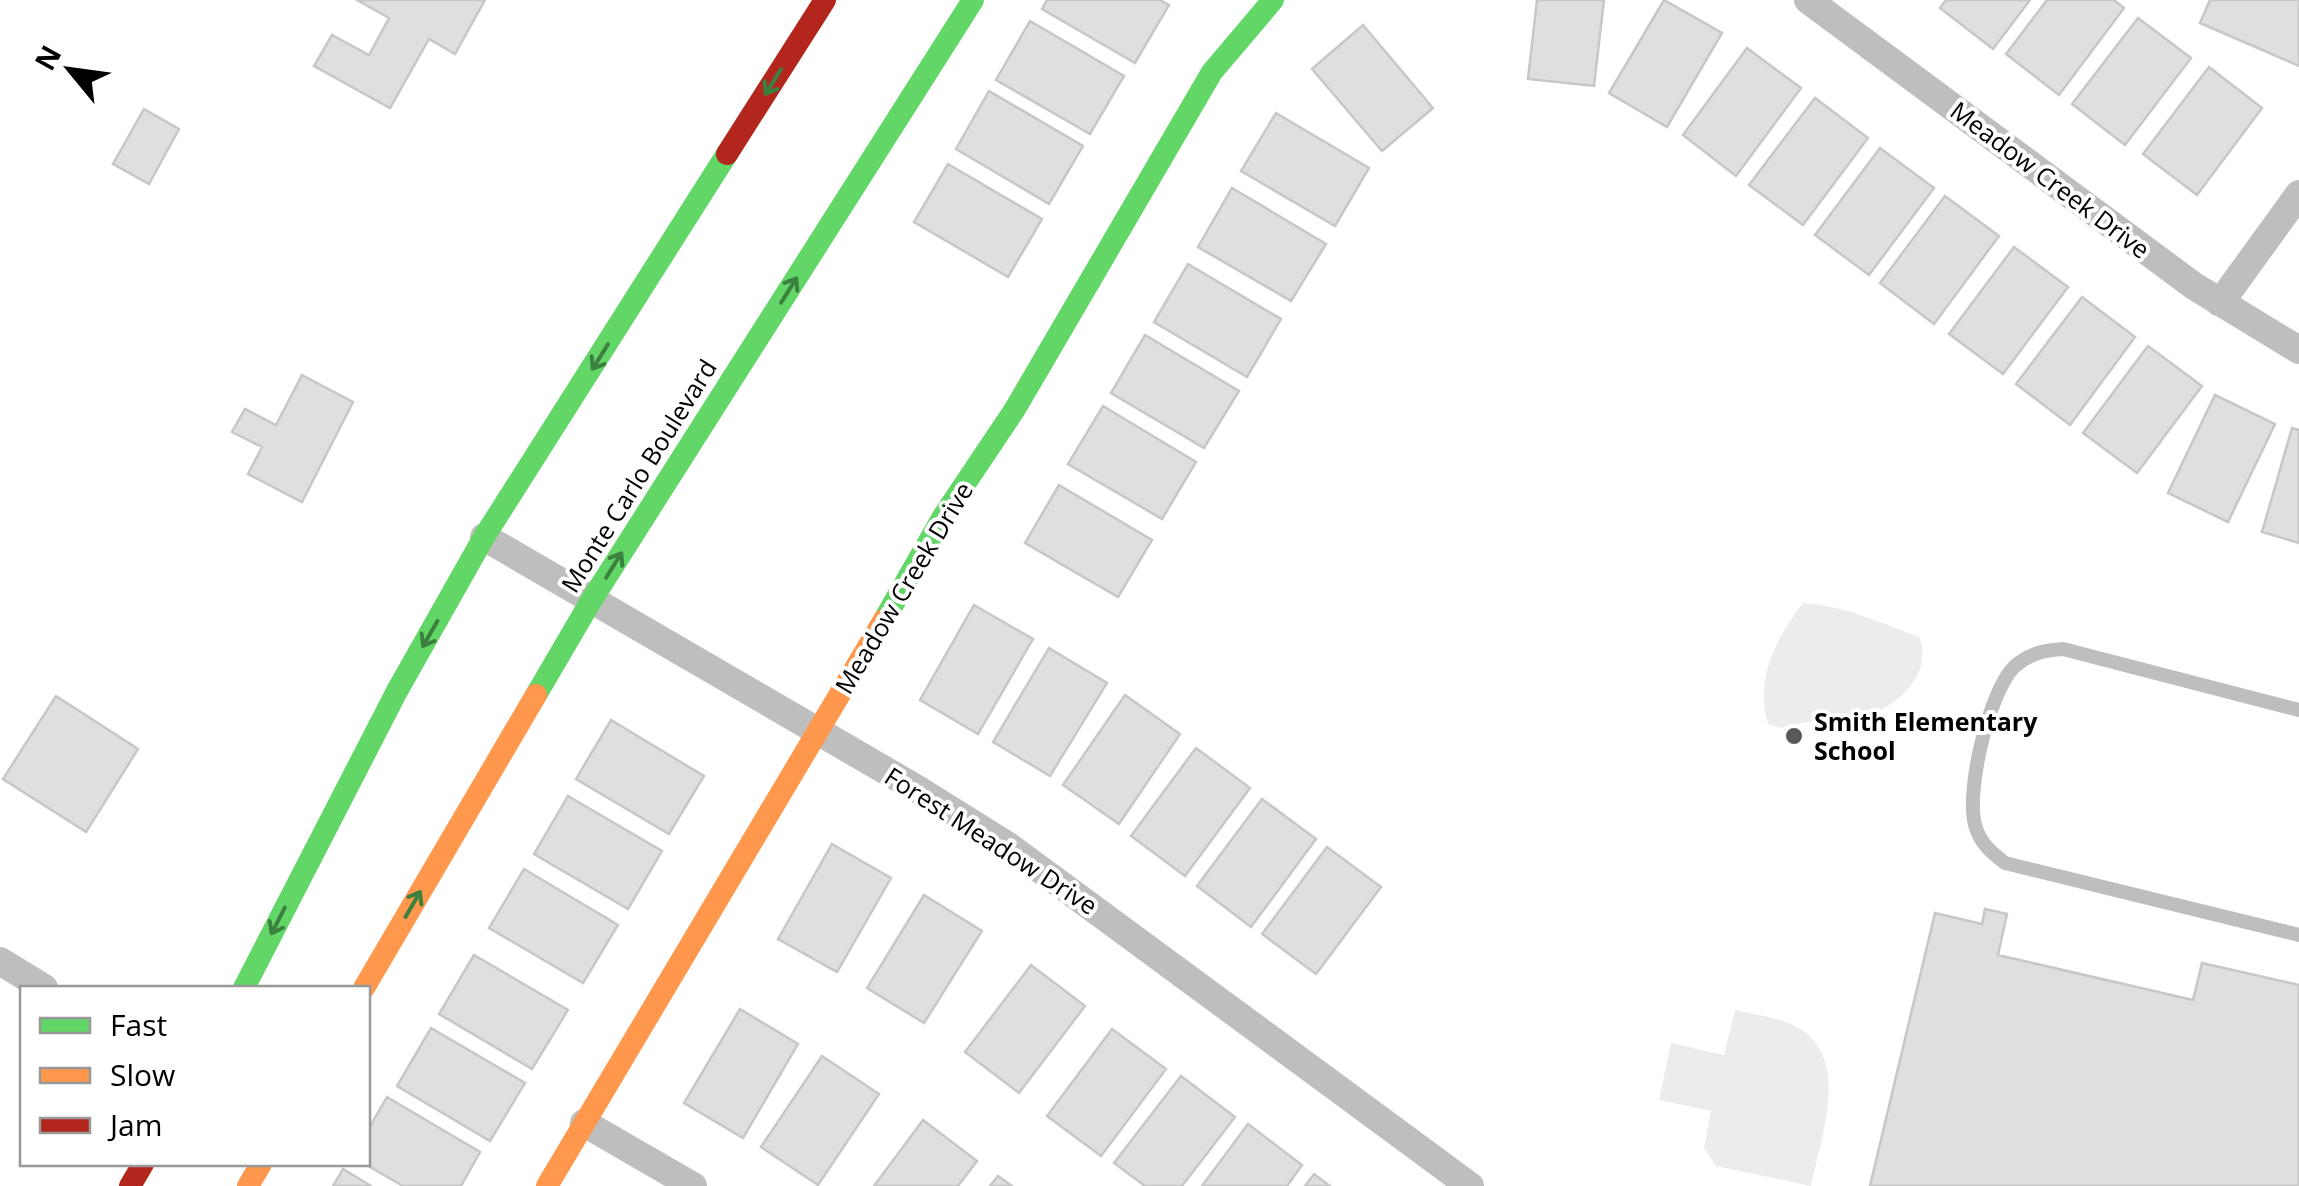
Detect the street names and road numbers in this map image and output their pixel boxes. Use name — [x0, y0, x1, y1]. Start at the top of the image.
street label: Meadow Creek Drive — [1944, 93, 2157, 265]
street label: Monte Carlo Boulevard — [553, 352, 724, 598]
street label: Meadow Creek Drive — [826, 475, 980, 700]
street label: Forest Meadow Drive — [879, 759, 1105, 922]

